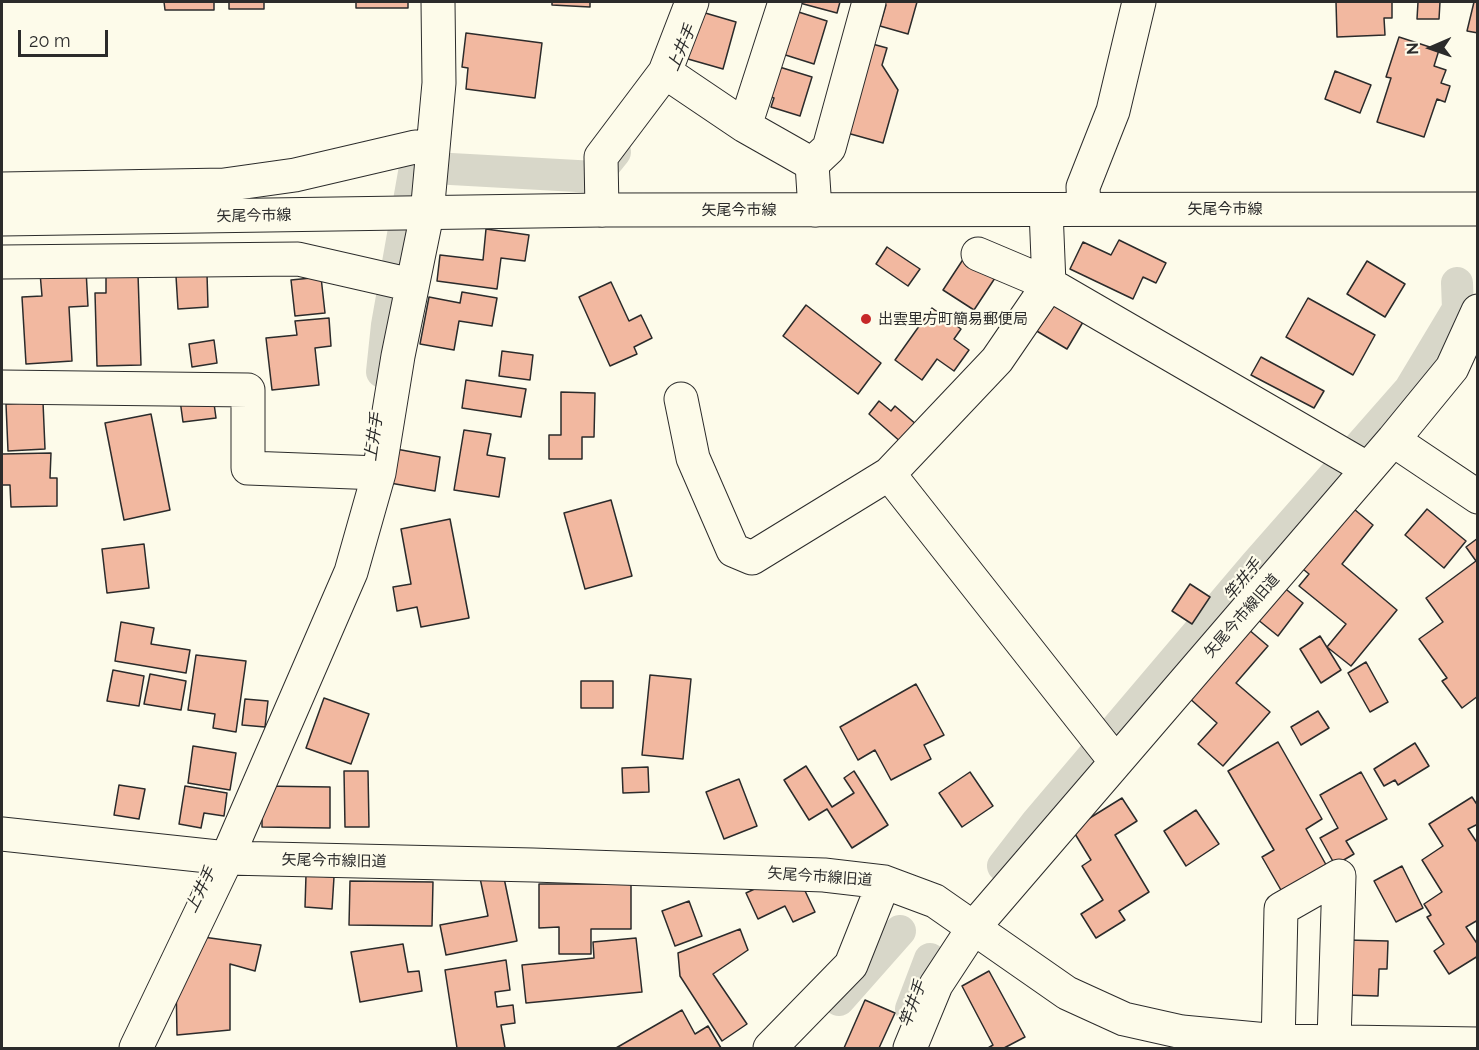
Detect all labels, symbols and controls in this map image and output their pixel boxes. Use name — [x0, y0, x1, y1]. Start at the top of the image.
scale bar — [21, 18, 111, 56]
north arrow — [1401, 18, 1461, 78]
water label: 上井手 — [664, 22, 700, 74]
text: 20 m — [29, 30, 71, 51]
text: N — [1403, 42, 1422, 55]
street label: 矢尾今市線 — [1188, 200, 1262, 218]
street label: 矢尾今市線 — [702, 201, 776, 219]
street label: 矢尾今市線 — [216, 206, 292, 226]
place label: 出雲里方町簡易郵便局 — [878, 310, 1028, 328]
marker: 出雲里方町簡易郵便局 — [859, 312, 873, 326]
water label: 上井手 — [361, 412, 387, 462]
water label: 竿井手 — [1220, 555, 1266, 605]
street label: 矢尾今市線旧道 — [1201, 570, 1283, 662]
street label: 矢尾今市線旧道 — [281, 851, 387, 871]
water label: 上井手 — [182, 864, 220, 916]
street label: 矢尾今市線旧道 — [767, 864, 873, 890]
water label: 竿井手 — [896, 978, 930, 1030]

